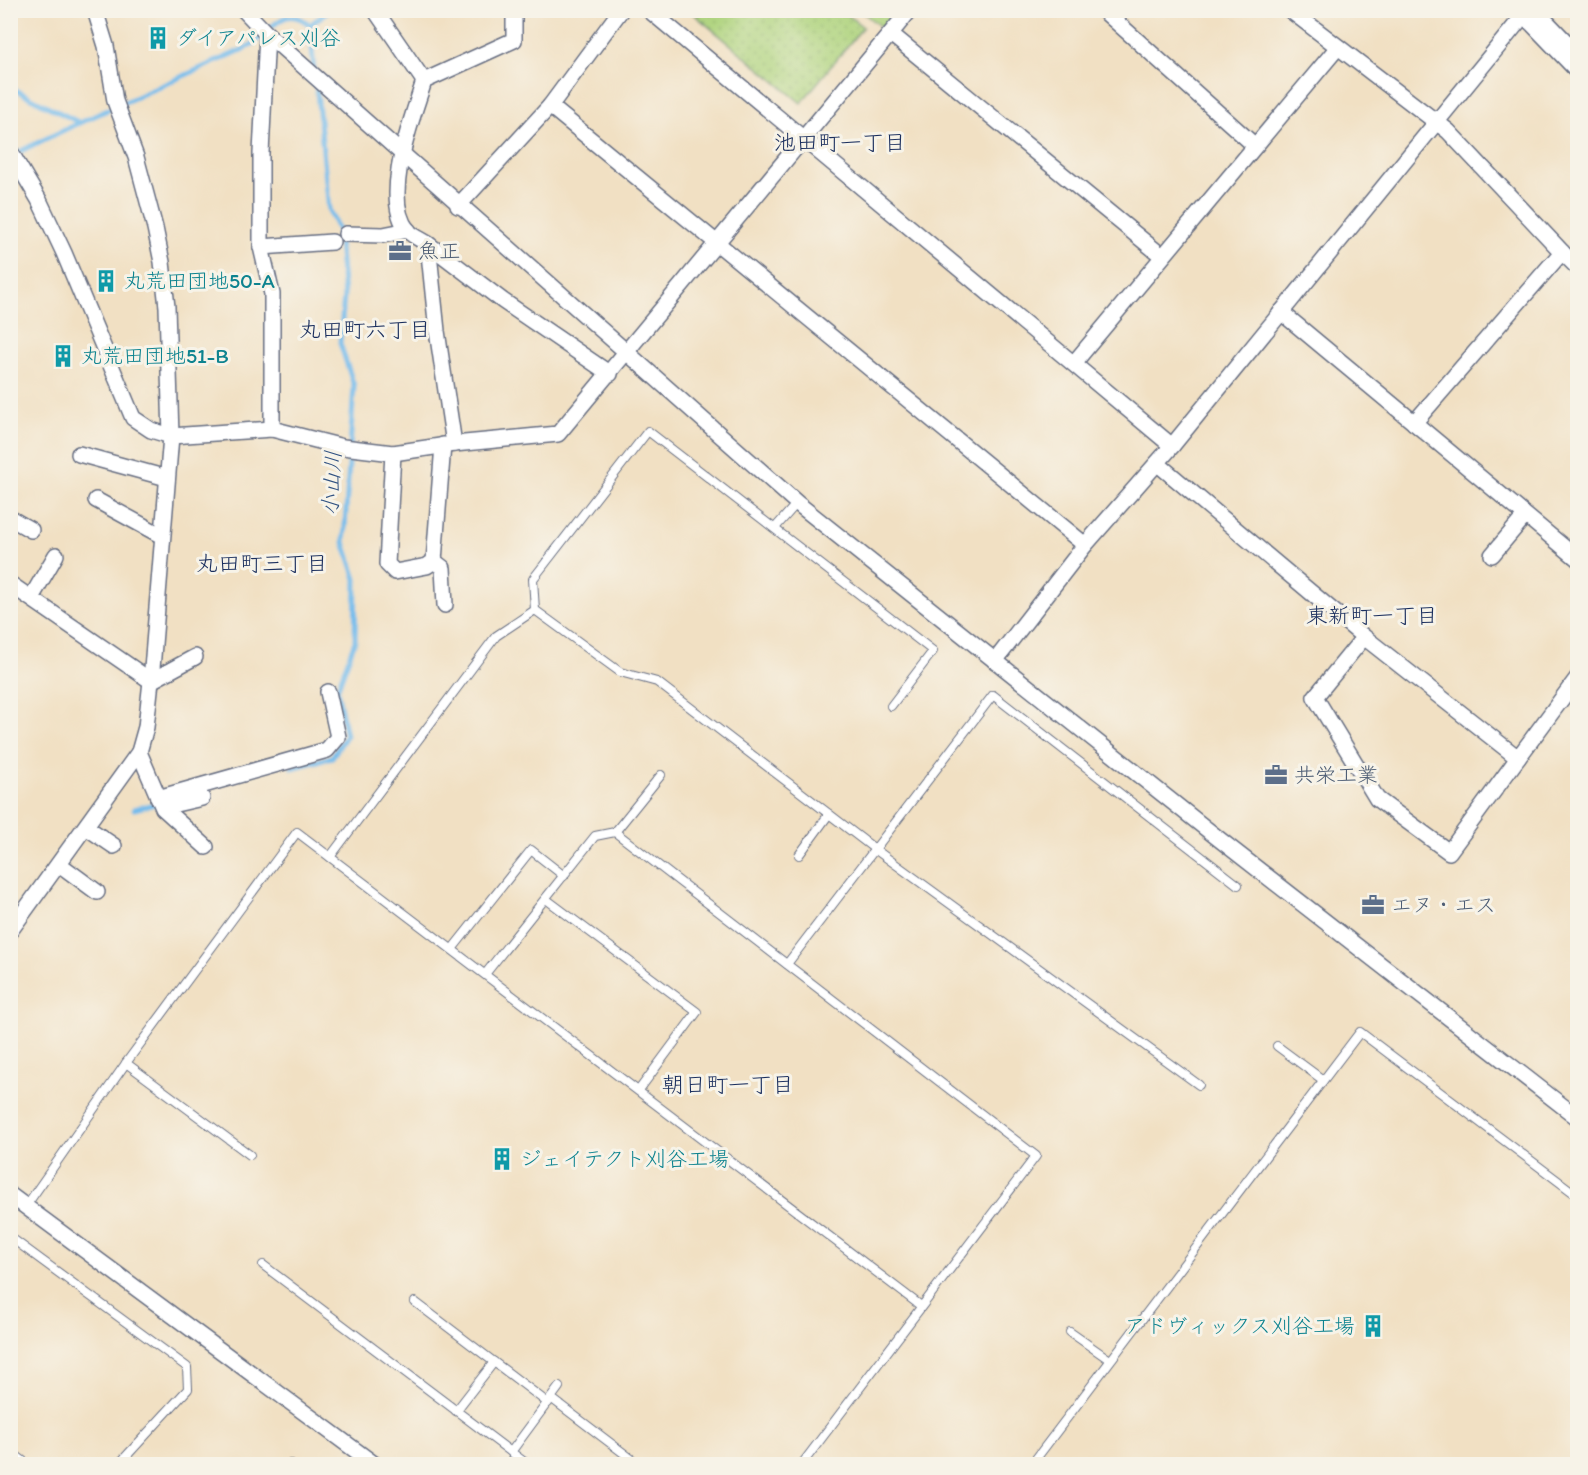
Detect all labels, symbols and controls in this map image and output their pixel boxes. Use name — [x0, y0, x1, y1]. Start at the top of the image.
building icon: ダイアパレス刈谷 — [145, 25, 171, 51]
place label: ダイアパレス刈谷 — [176, 25, 341, 50]
district label: 池田町一丁目 — [774, 129, 906, 156]
office icon: 魚正 — [387, 238, 413, 264]
place label: 魚正 — [418, 238, 460, 263]
building icon: 丸荒田団地50-A — [93, 268, 119, 294]
place label: 丸荒田団地50-A — [124, 268, 275, 293]
district label: 丸田町六丁目 — [299, 316, 431, 343]
building icon: 丸荒田団地51-B — [50, 343, 76, 369]
place label: 丸荒田団地51-B — [81, 343, 229, 368]
water label: 小山川 — [316, 449, 347, 517]
district label: 丸田町三丁目 — [196, 550, 328, 577]
district label: 東新町一丁目 — [1306, 602, 1438, 629]
office icon: 共栄工業 — [1263, 762, 1289, 788]
place label: 共栄工業 — [1294, 762, 1378, 787]
office icon: エヌ・エス — [1360, 892, 1386, 918]
place label: エヌ・エス — [1391, 892, 1496, 917]
district label: 朝日町一丁目 — [662, 1071, 794, 1098]
building icon: ジェイテクト刈谷工場 — [489, 1146, 515, 1172]
place label: ジェイテクト刈谷工場 — [520, 1146, 729, 1171]
place label: アドヴィックス刈谷工場 — [1124, 1313, 1355, 1338]
building icon: アドヴィックス刈谷工場 — [1360, 1313, 1386, 1339]

